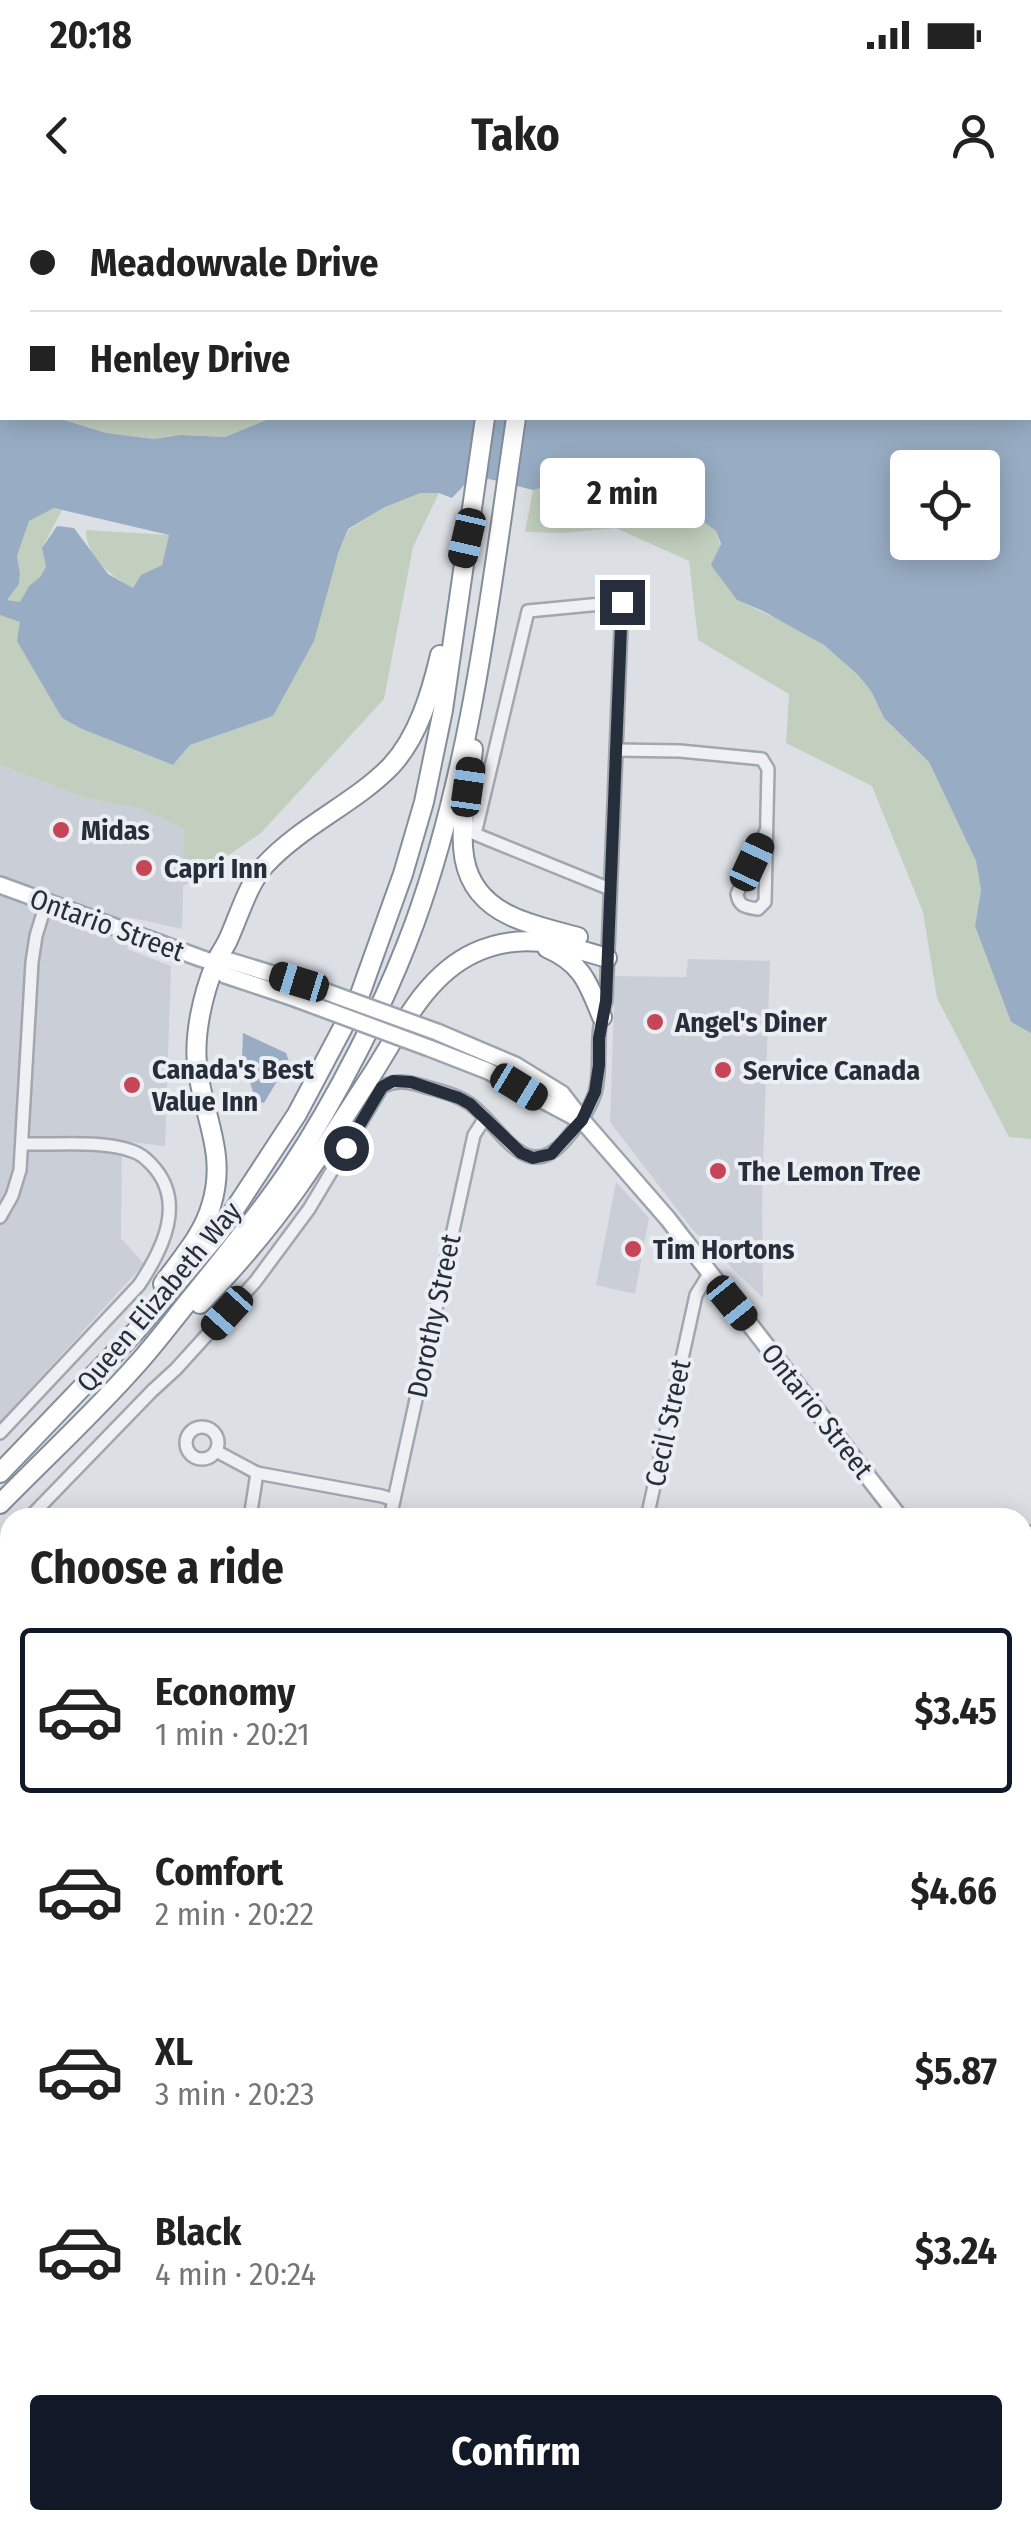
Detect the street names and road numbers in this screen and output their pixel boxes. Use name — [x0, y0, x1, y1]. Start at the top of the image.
street label: Ontario Street — [25, 882, 190, 968]
street label: Queen Elizabeth Way — [70, 1195, 249, 1399]
street label: Dorothy Street — [401, 1230, 468, 1401]
street label: Ontario Street — [754, 1337, 880, 1486]
street label: Cecil Street — [638, 1355, 698, 1490]

